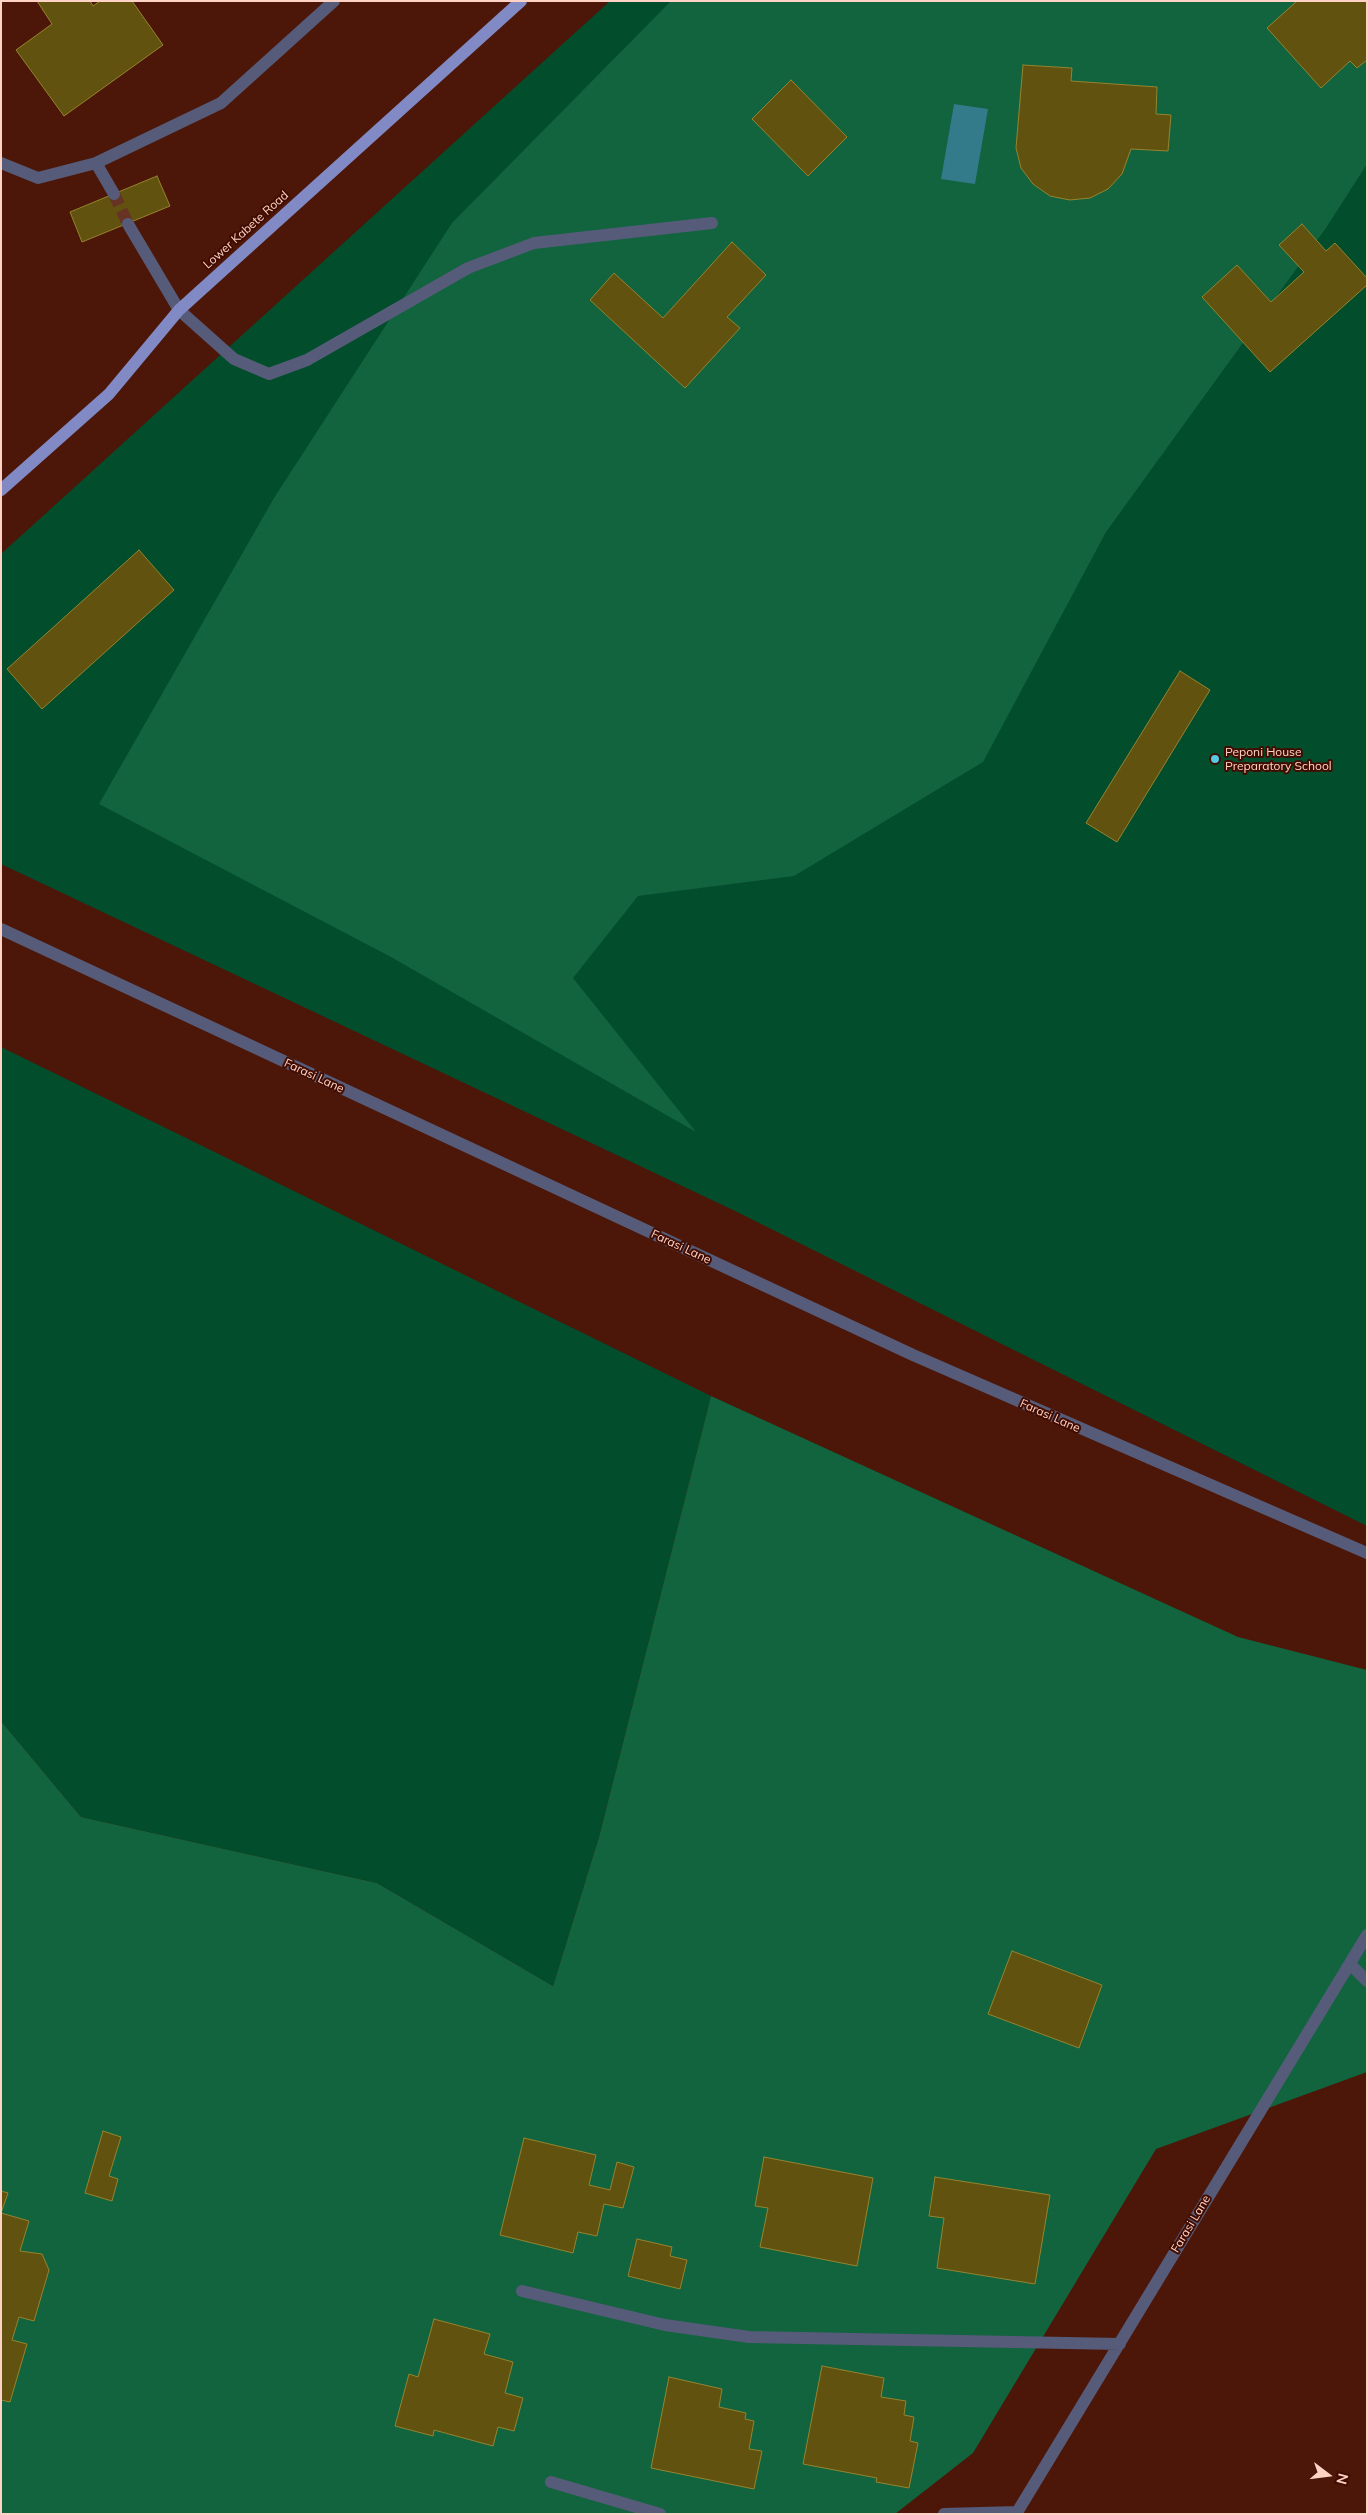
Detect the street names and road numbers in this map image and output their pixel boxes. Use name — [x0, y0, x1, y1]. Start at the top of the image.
street label: Lower Kabete Road — [201, 188, 291, 272]
street label: Farasi Lane — [282, 1056, 346, 1096]
street label: Farasi Lane — [649, 1227, 713, 1267]
street label: Farasi Lane — [1018, 1396, 1082, 1436]
street label: Farasi Lane — [1168, 2193, 1214, 2255]

